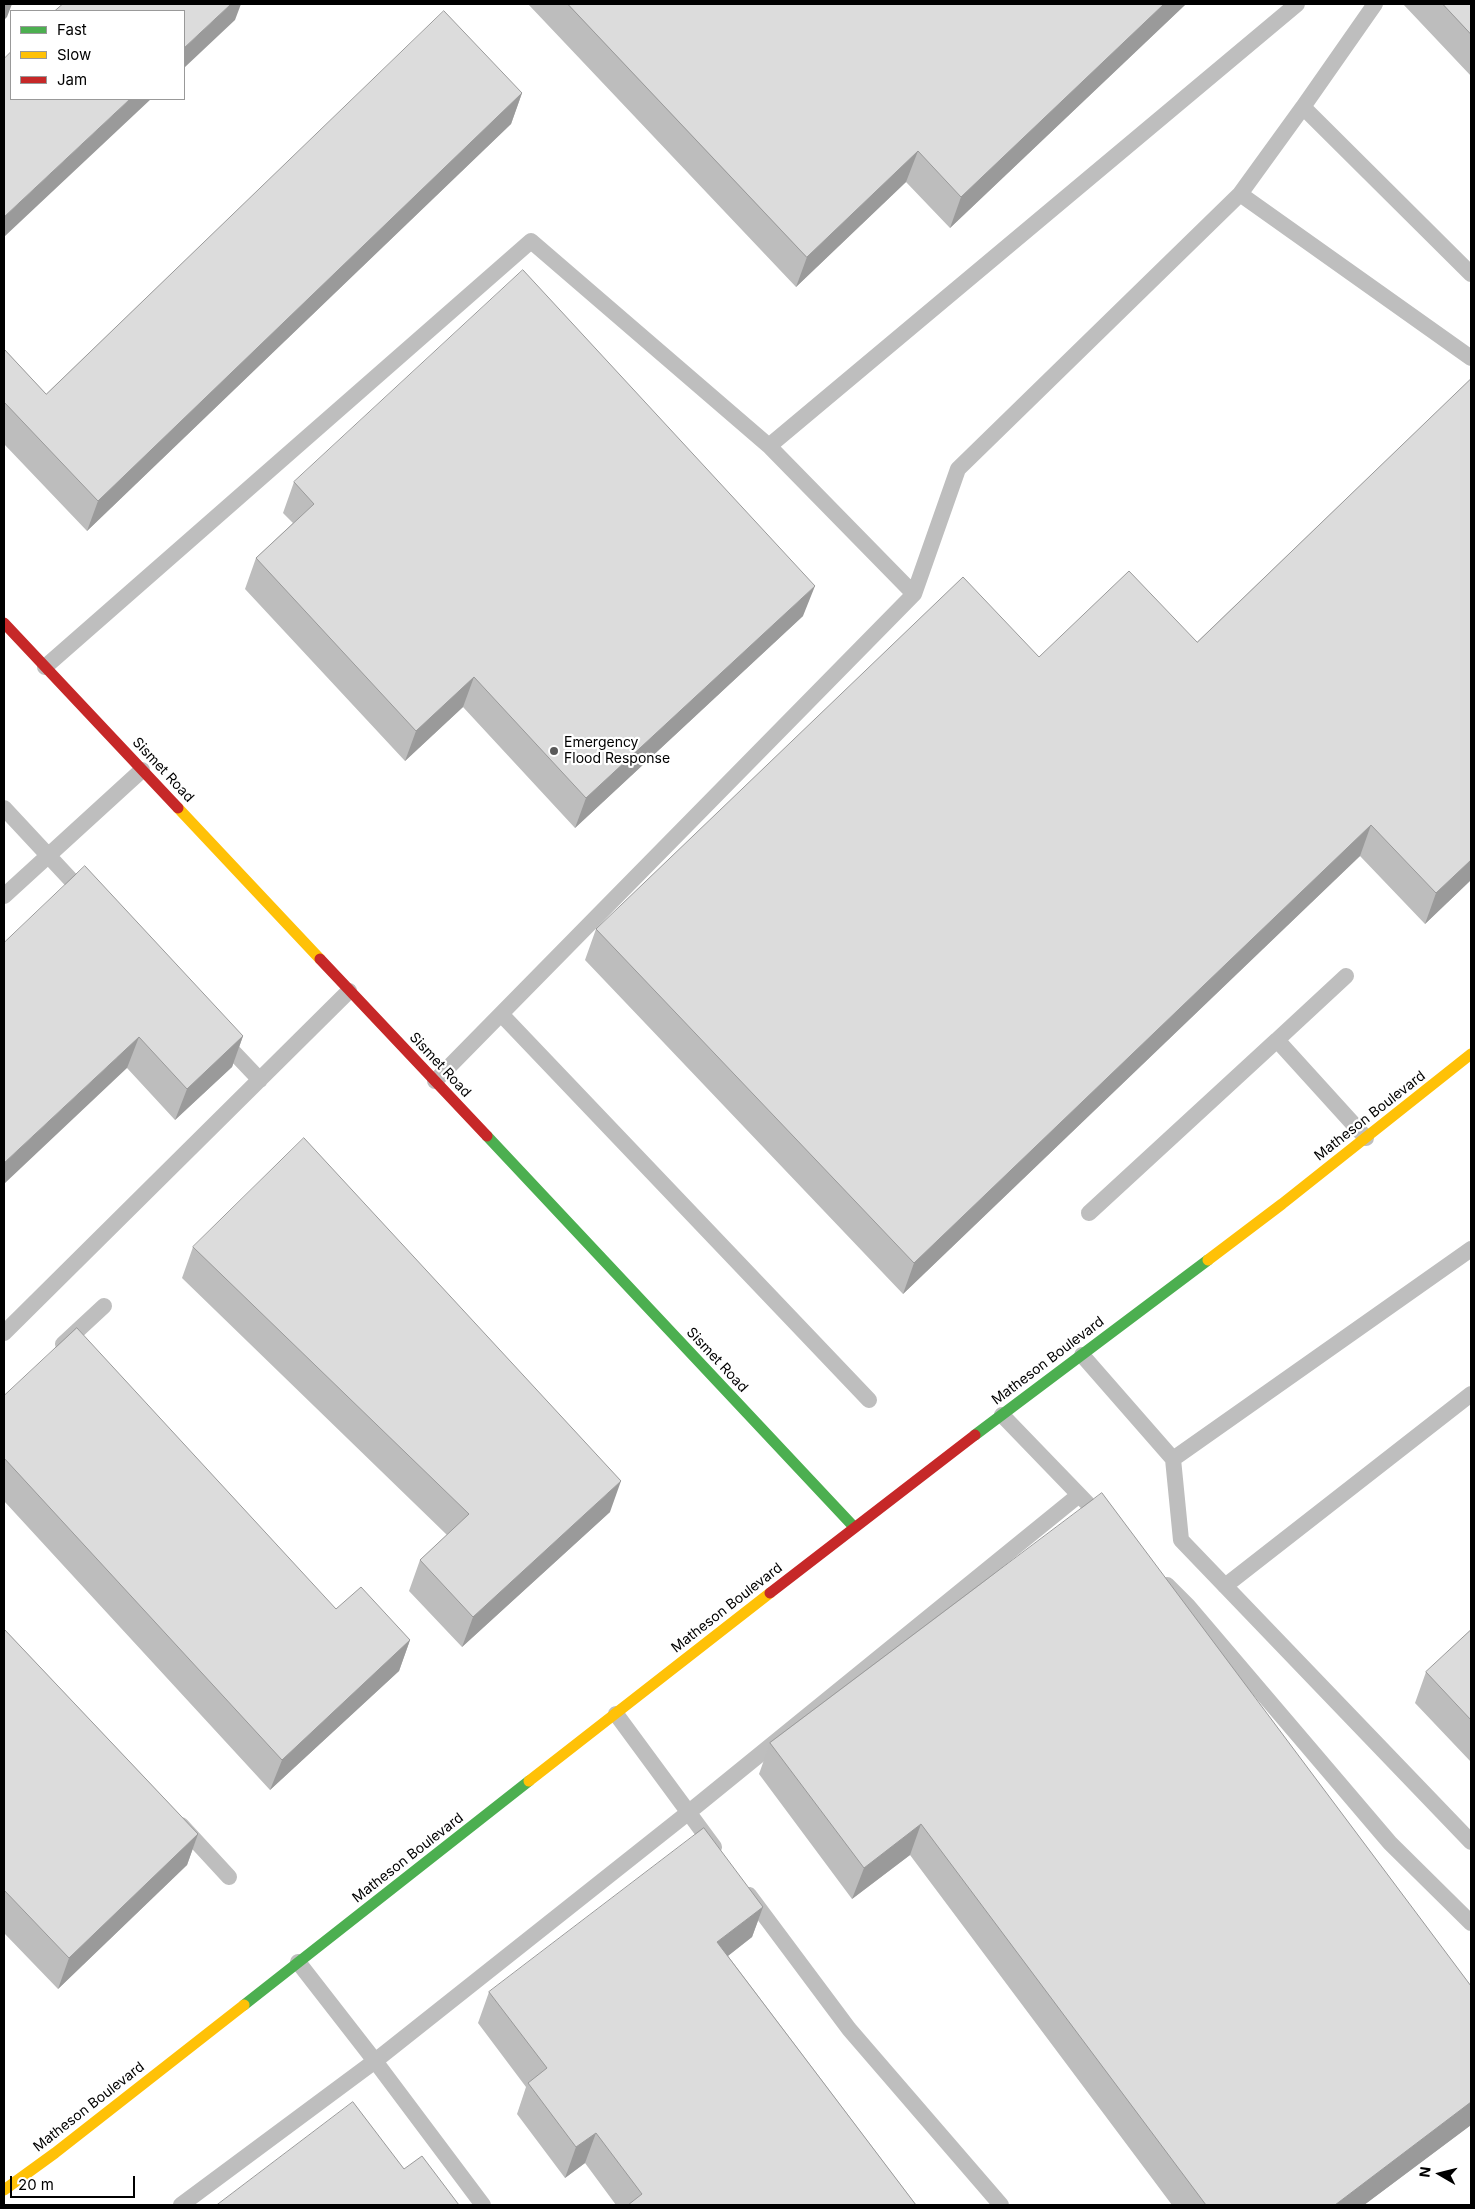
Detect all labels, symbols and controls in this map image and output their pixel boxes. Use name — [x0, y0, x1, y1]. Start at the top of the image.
legend — [10, 10, 185, 100]
text: Fast — [57, 20, 87, 39]
text: Slow — [57, 45, 91, 64]
text: Jam — [57, 70, 87, 89]
street label: Sismet Road — [129, 734, 197, 806]
place label: Emergency Flood Response — [564, 735, 670, 768]
marker: Emergency Flood Response — [548, 745, 560, 757]
street label: Sismet Road — [406, 1029, 474, 1101]
street label: Matheson Boulevard — [1311, 1068, 1429, 1164]
street label: Matheson Boulevard — [989, 1313, 1107, 1409]
street label: Sismet Road — [683, 1324, 751, 1396]
street label: Matheson Boulevard — [668, 1560, 786, 1656]
street label: Matheson Boulevard — [349, 1810, 467, 1906]
street label: Matheson Boulevard — [30, 2059, 148, 2155]
north arrow — [1415, 2149, 1465, 2199]
text: N — [1415, 2165, 1434, 2178]
scale bar — [12, 2166, 138, 2198]
text: 20 m — [18, 2175, 54, 2194]

